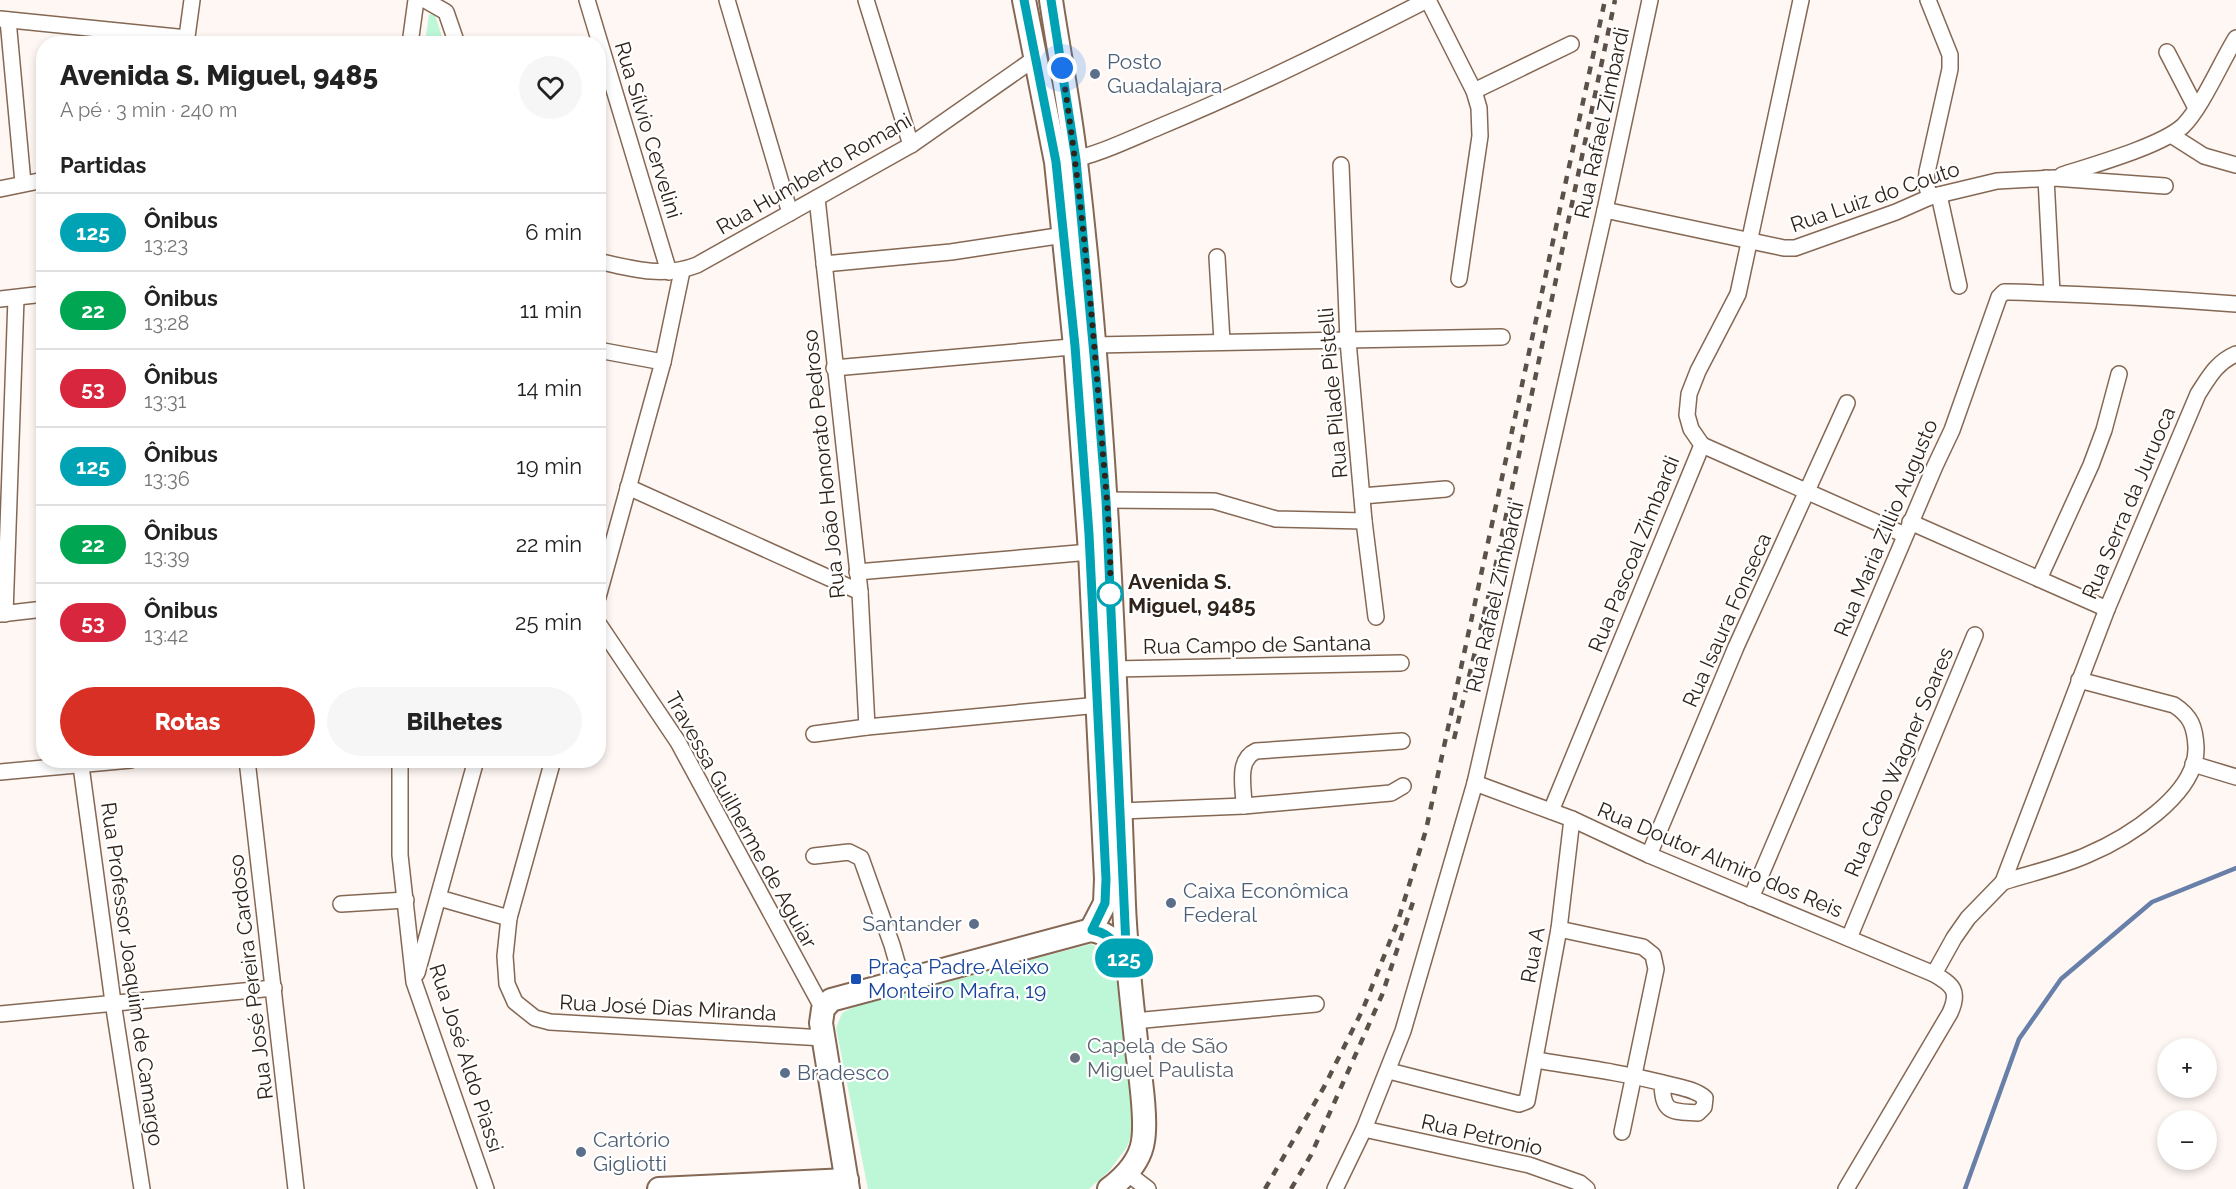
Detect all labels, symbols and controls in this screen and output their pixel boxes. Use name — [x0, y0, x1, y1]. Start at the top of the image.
street label: Rua Rafael Zimbardi — [1569, 25, 1634, 221]
street label: Rua Sílvio Cervelini — [610, 38, 687, 221]
place label: Posto Guadalajara — [1107, 49, 1223, 98]
your location — [1047, 53, 1077, 83]
button: heart — [519, 56, 582, 119]
text: Avenida S. Miguel, 9485 — [60, 59, 378, 92]
marker: Posto Guadalajara — [1088, 67, 1102, 81]
text: A pé · 3 min · 240 m — [60, 98, 237, 122]
street label: Rua Humberto Romani — [712, 108, 916, 240]
text: Partidas — [60, 152, 146, 178]
street label: Rua Luiz do Couto — [1787, 156, 1963, 237]
text: Ônibus — [144, 207, 218, 233]
text: 6 min — [525, 219, 582, 245]
text: 125 — [76, 220, 110, 245]
text: 13:23 — [144, 233, 188, 257]
text: Ônibus — [144, 285, 218, 311]
text: 11 min — [520, 297, 582, 323]
text: 22 — [81, 298, 105, 323]
street label: Rua Pilade Pistelli — [1313, 307, 1352, 479]
text: 13:28 — [144, 311, 189, 335]
street label: Rua João Honorato Pedroso — [797, 328, 850, 600]
text: Ônibus — [144, 363, 218, 389]
text: 14 min — [517, 375, 582, 401]
text: 53 — [81, 376, 105, 401]
text: 13:31 — [144, 389, 186, 413]
street label: Rua Serra da Juruoca — [2077, 403, 2180, 603]
street label: Rua Maria Zillio Augusto — [1828, 415, 1943, 640]
text: Ônibus — [144, 441, 218, 467]
street label: Rua Pascoal Zimbardi — [1583, 452, 1684, 656]
text: 19 min — [516, 453, 582, 479]
text: 125 — [76, 454, 110, 479]
text: 13:36 — [144, 467, 190, 491]
street label: Rua Rafael Zimbardi — [1460, 499, 1529, 695]
text: Ônibus — [144, 519, 218, 545]
street label: Rua Isaura Fonseca — [1677, 529, 1776, 711]
text: 22 min — [516, 531, 582, 557]
text: 22 — [81, 532, 105, 557]
text: 13:39 — [144, 545, 189, 569]
place label: Avenida S. Miguel, 9485 — [1128, 569, 1256, 618]
marker: Avenida S. Miguel, 9485 — [1097, 581, 1123, 607]
text: Ônibus — [144, 597, 218, 623]
text: 25 min — [515, 609, 582, 635]
text: 53 — [81, 610, 105, 635]
text: 13:42 — [144, 623, 188, 647]
street label: Rua Campo de Santana — [1143, 630, 1371, 659]
street label: Rua Cabo Wagner Soares — [1839, 643, 1958, 880]
button: Rotas — [60, 687, 315, 756]
button: Bilhetes — [327, 687, 582, 756]
street label: Travessa Guilherme de Aguiar — [660, 687, 823, 953]
street label: Rua Doutor Almiro dos Reis — [1594, 796, 1847, 923]
street label: Rua Professor Joaquim de Camargo — [96, 800, 169, 1147]
street label: Rua José Pereira Cardoso — [223, 853, 278, 1101]
place label: Caixa Econômica Federal — [1183, 878, 1349, 927]
marker: Caixa Econômica Federal — [1164, 896, 1178, 910]
place label: Santander — [862, 911, 963, 936]
marker: Santander — [967, 917, 981, 931]
street label: Rua A — [1515, 925, 1550, 985]
line badge: 125 — [1090, 938, 1158, 978]
text: 125 — [1107, 946, 1141, 971]
place label: Praça Padre Aleixo Monteiro Mafra, 19 — [868, 954, 1049, 1003]
street label: Rua José Aldo Piassi — [424, 960, 509, 1155]
marker: Praça Padre Aleixo Monteiro Mafra, 19 — [849, 972, 863, 986]
street label: Rua José Dias Miranda — [559, 989, 777, 1026]
place label: Capela de São Miguel Paulista — [1087, 1033, 1234, 1082]
map controls — [2157, 1038, 2217, 1170]
button: + — [2157, 1038, 2217, 1098]
marker: Capela de São Miguel Paulista — [1068, 1051, 1082, 1065]
place label: Bradesco — [797, 1060, 889, 1085]
marker: Bradesco — [778, 1066, 792, 1080]
street label: Rua Petronio — [1419, 1108, 1545, 1161]
button: − — [2157, 1110, 2217, 1170]
place label: Cartório Gigliotti — [593, 1127, 670, 1176]
marker: Cartório Gigliotti — [574, 1145, 588, 1159]

